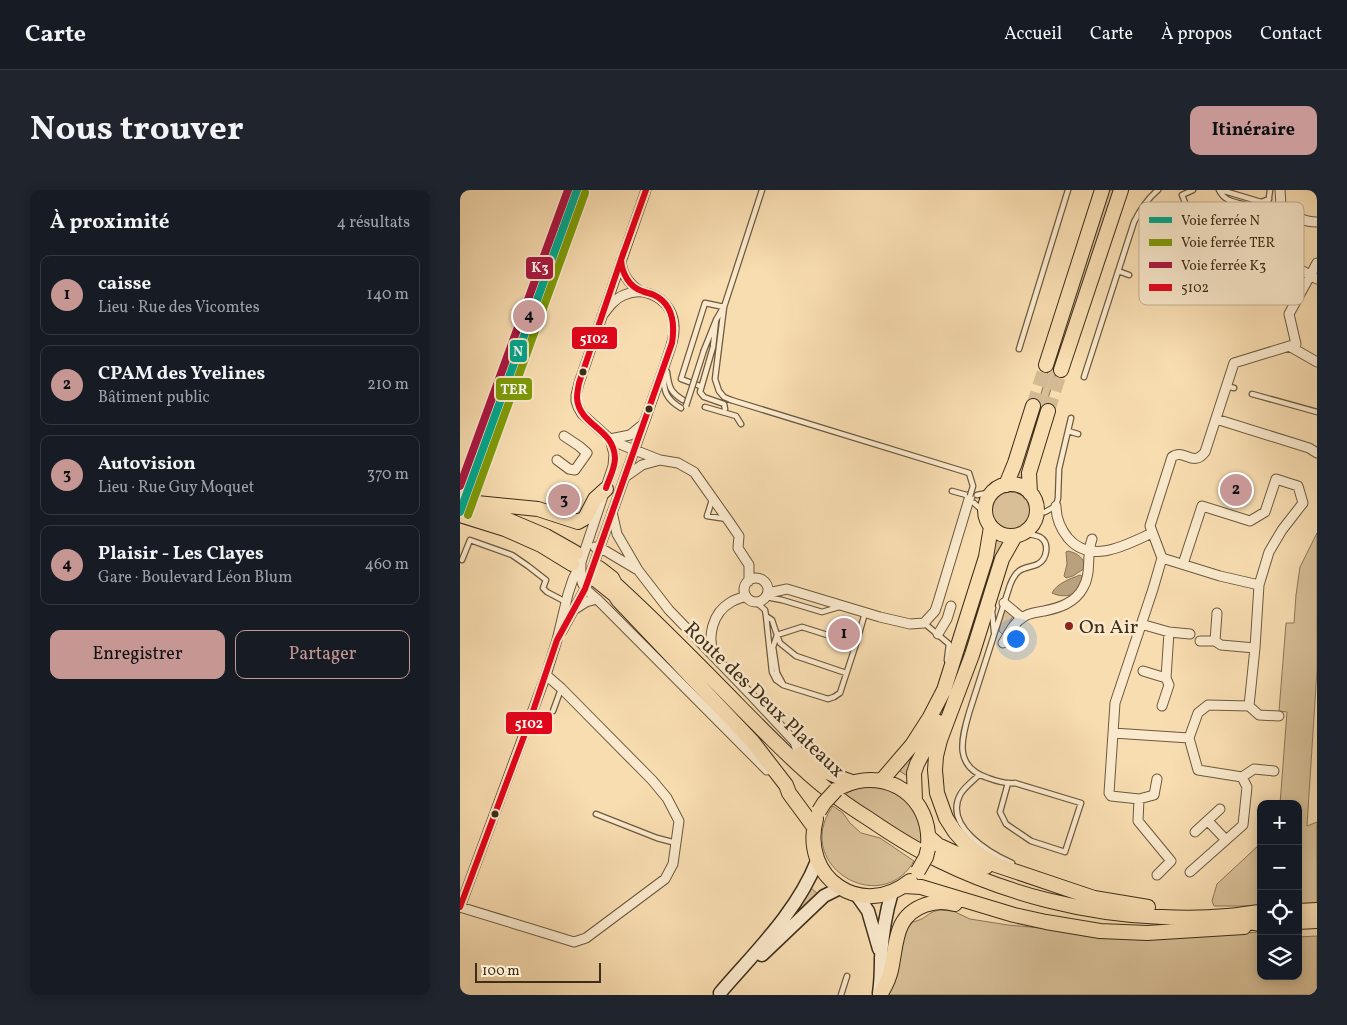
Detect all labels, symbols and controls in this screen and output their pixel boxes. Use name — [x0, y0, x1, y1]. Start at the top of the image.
text: Carte — [25, 18, 86, 52]
text: Accueil — [1004, 22, 1062, 47]
text: Carte — [1090, 22, 1133, 47]
text: À propos — [1161, 22, 1232, 47]
text: Contact — [1260, 22, 1322, 47]
text: Nous trouver — [30, 106, 244, 154]
button: Itinéraire — [1190, 106, 1317, 155]
legend — [1139, 202, 1304, 305]
text: À proximité — [50, 208, 169, 237]
text: 4 résultats — [336, 212, 410, 234]
text: Voie ferrée N — [1181, 212, 1260, 231]
text: Voie ferrée TER — [1181, 234, 1275, 253]
line badge: K3 — [525, 256, 554, 280]
text: Voie ferrée K3 — [1181, 257, 1266, 276]
text: K3 — [531, 259, 549, 278]
text: caisse — [98, 271, 151, 297]
text: 5102 — [1181, 279, 1209, 298]
text: 1 — [64, 284, 70, 306]
text: 140 m — [367, 284, 409, 306]
text: Lieu · Rue des Vicomtes — [98, 297, 260, 319]
pin: 4 — [513, 297, 545, 335]
line badge: 5102 — [571, 326, 618, 350]
text: 5102 — [580, 330, 608, 349]
line badge: N — [509, 339, 528, 363]
text: N — [513, 343, 523, 362]
text: CPAM des Yvelines — [98, 361, 265, 387]
unlabelled marker — [578, 367, 588, 377]
text: 2 — [63, 374, 71, 396]
text: 210 m — [367, 374, 409, 396]
line badge: TER — [495, 377, 533, 401]
text: TER — [500, 381, 528, 400]
text: Bâtiment public — [98, 387, 210, 409]
unlabelled marker — [644, 404, 654, 414]
text: Autovision — [98, 451, 196, 477]
text: 3 — [63, 464, 71, 486]
text: 370 m — [367, 464, 409, 486]
pin: 2 — [1220, 471, 1252, 509]
text: Lieu · Rue Guy Moquet — [98, 477, 254, 499]
pin: 3 — [548, 481, 580, 519]
text: Plaisir - Les Clayes — [98, 541, 264, 567]
text: 4 — [62, 554, 72, 576]
text: 460 m — [365, 554, 409, 576]
text: Gare · Boulevard Léon Blum — [98, 567, 292, 589]
place label: On Air — [1079, 614, 1138, 642]
pin: 1 — [828, 615, 860, 653]
street label: Route des Deux Plateaux — [677, 616, 850, 785]
marker: On Air — [1063, 620, 1075, 632]
your location — [1003, 626, 1029, 652]
button: Enregistrer — [50, 630, 225, 679]
button: Partager — [235, 630, 410, 679]
line badge: 5102 — [505, 711, 553, 735]
text: 5102 — [515, 715, 543, 734]
map controls — [1257, 800, 1302, 980]
button: + — [1257, 800, 1302, 845]
unlabelled marker — [490, 809, 500, 819]
button: − — [1257, 845, 1302, 890]
button: locate — [1257, 890, 1302, 935]
button: layers — [1257, 935, 1302, 980]
scale bar — [475, 960, 601, 983]
text: 100 m — [482, 962, 520, 981]

